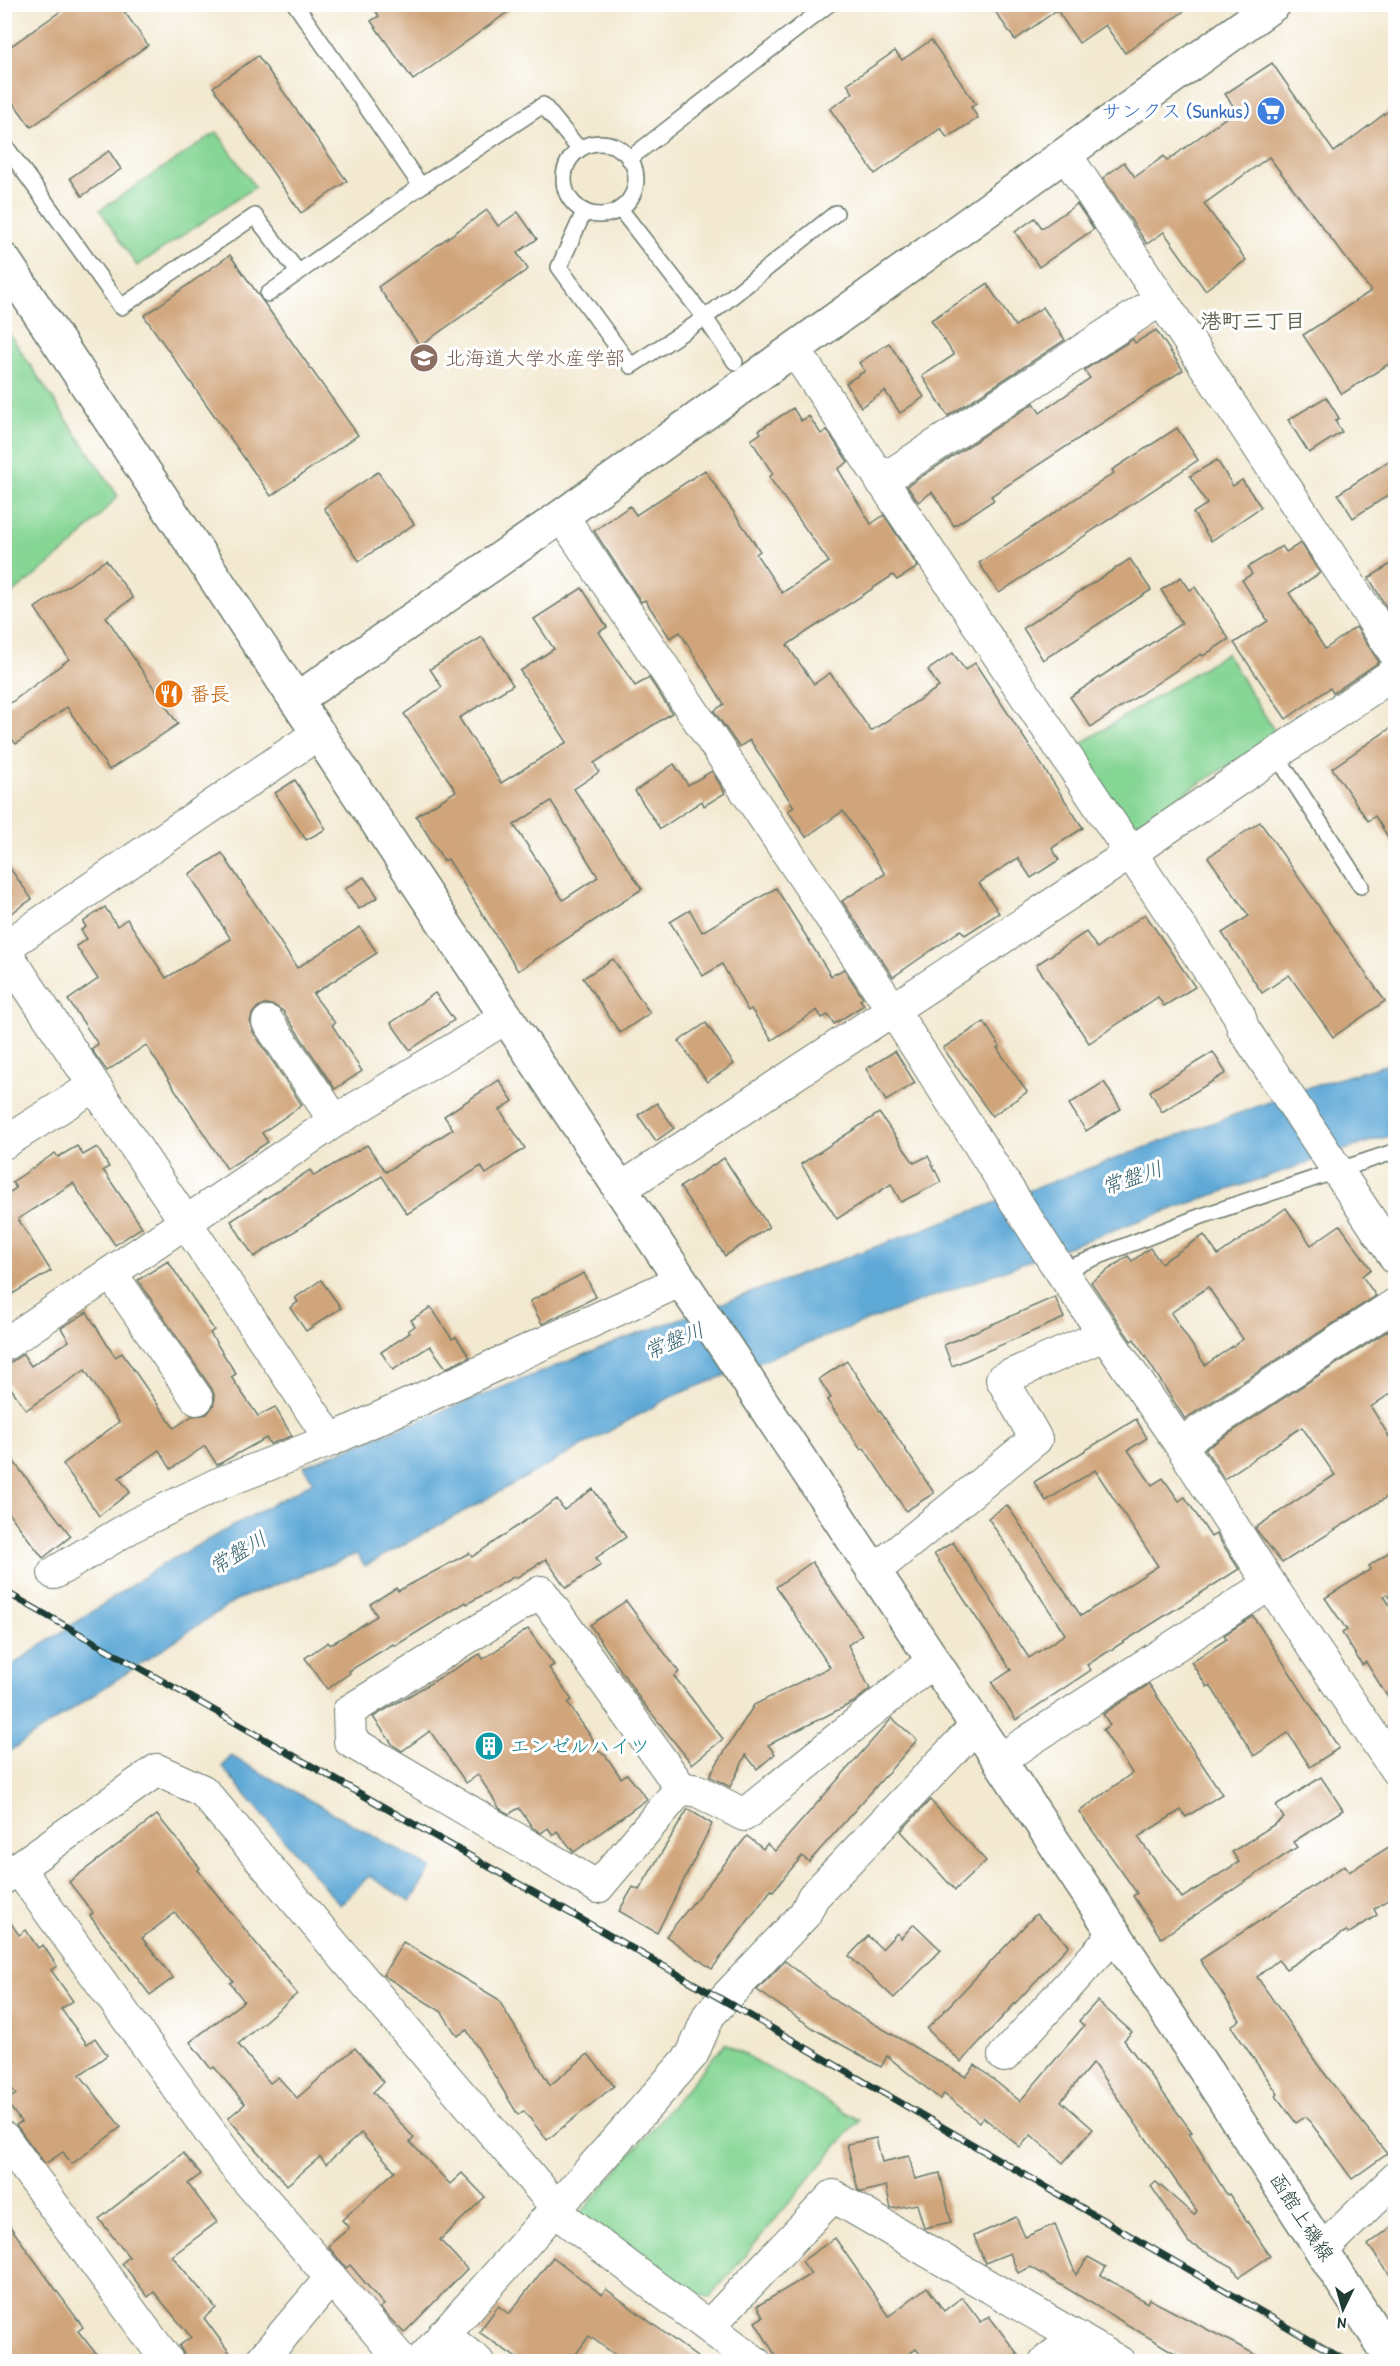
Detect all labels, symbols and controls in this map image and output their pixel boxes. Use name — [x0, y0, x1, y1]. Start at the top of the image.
supermarket icon: サンクス (Sunkus) — [1255, 95, 1287, 127]
place label: サンクス (Sunkus) — [1102, 97, 1250, 124]
district label: 港町三丁目 — [1201, 306, 1306, 335]
school or university icon: 北海道大学水産学部 — [408, 342, 440, 374]
place label: 北海道大学水産学部 — [445, 344, 625, 371]
restaurant icon: 番長 — [153, 678, 185, 710]
place label: 番長 — [190, 680, 230, 707]
water label: 常盤川 — [1097, 1154, 1166, 1201]
water label: 常盤川 — [639, 1315, 708, 1366]
water label: 常盤川 — [203, 1524, 272, 1581]
building icon: エンゼルハイツ — [473, 1730, 505, 1762]
place label: エンゼルハイツ — [510, 1732, 650, 1759]
street label: 函館上磯線 — [1264, 2167, 1341, 2266]
north arrow — [1313, 2279, 1373, 2339]
text: N — [1336, 2313, 1347, 2335]

